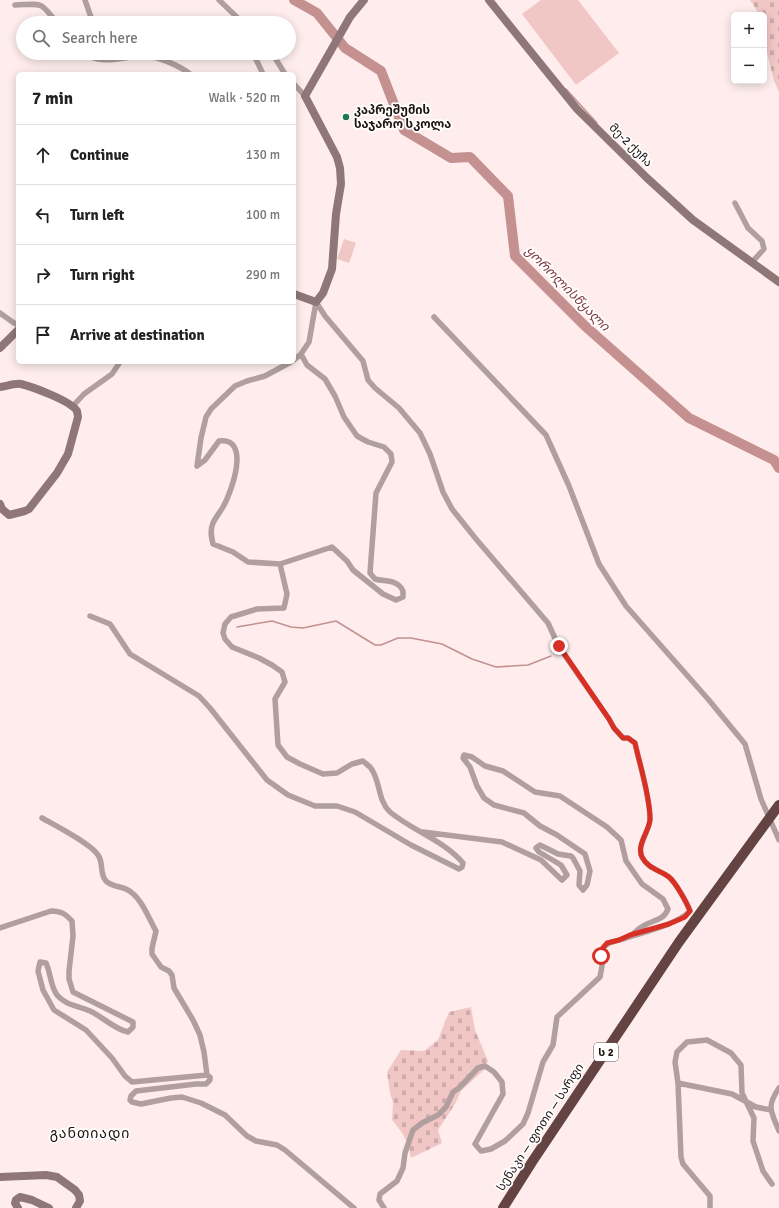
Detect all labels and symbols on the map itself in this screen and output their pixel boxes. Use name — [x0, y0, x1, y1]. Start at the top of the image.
place label: კაპრეშუმის საჯარო სკოლა — [354, 103, 451, 132]
marker: კაპრეშუმის საჯარო სკოლა — [341, 112, 351, 122]
street label: მე-2 ქუჩა — [606, 120, 656, 170]
water label: ყოროლისწყალი — [522, 243, 613, 335]
route end — [550, 637, 568, 655]
route start — [592, 947, 610, 965]
road number: ს 2 — [594, 1043, 618, 1061]
street label: სენაკი — ფოთი — სარფი — [494, 1061, 587, 1194]
district label: განთიადი — [50, 1125, 130, 1142]

